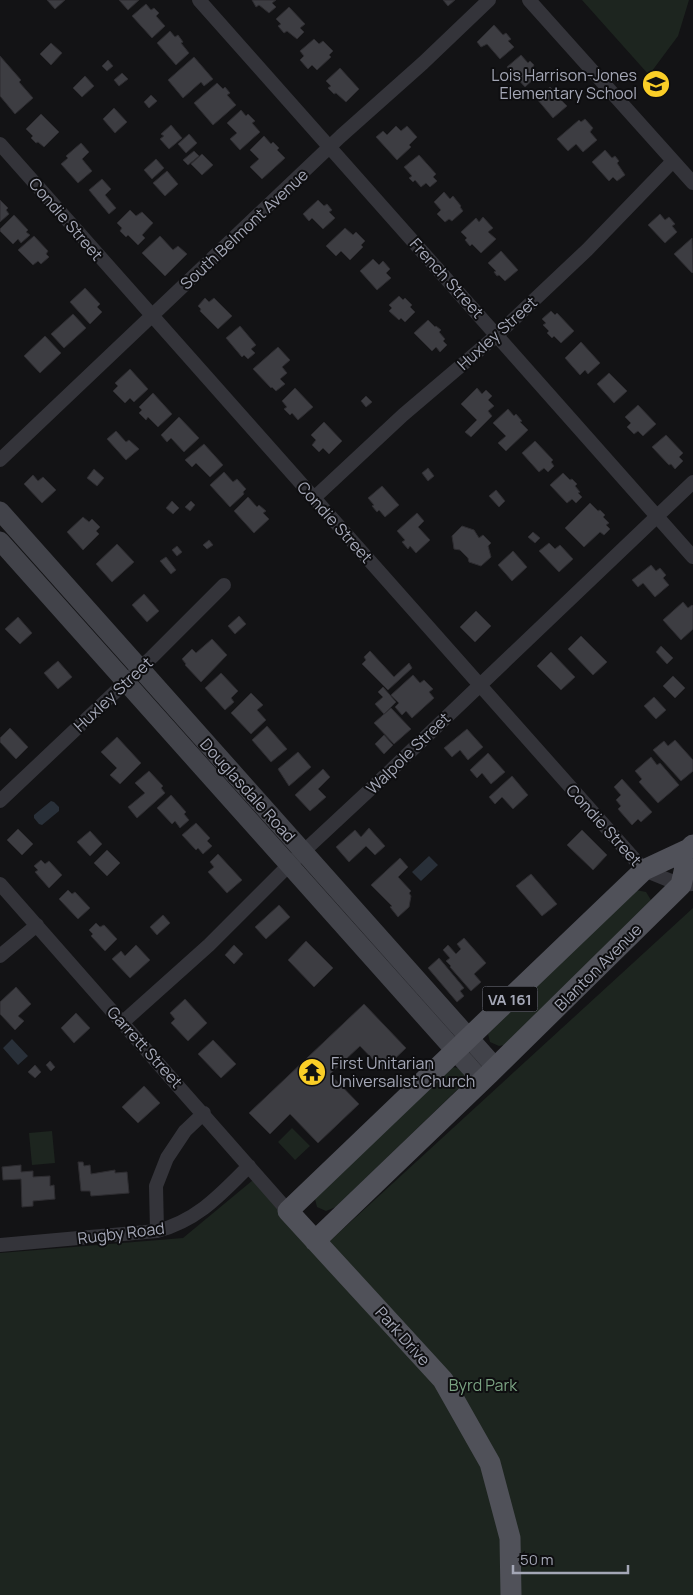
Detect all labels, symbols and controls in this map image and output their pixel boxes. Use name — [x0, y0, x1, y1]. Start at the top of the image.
place label: Lois Harrison-Jones Elementary School — [491, 64, 637, 104]
school or university icon: Lois Harrison-Jones Elementary School — [641, 69, 671, 99]
street label: South Belmont Avenue — [175, 164, 313, 294]
street label: Condie Street — [24, 173, 108, 265]
street label: French Street — [405, 233, 489, 323]
street label: Huxley Street — [452, 291, 542, 375]
street label: Condie Street — [292, 476, 378, 568]
street label: Huxley Street — [69, 652, 157, 736]
street label: Walpole Street — [361, 707, 455, 799]
street label: Douglasdale Road — [195, 733, 301, 847]
street label: Condie Street — [561, 779, 647, 871]
street label: Blanton Avenue — [550, 919, 646, 1015]
road number: VA 161 — [482, 986, 538, 1012]
street label: Garrett Street — [102, 1001, 188, 1093]
place label: First Unitarian Universalist Church — [331, 1052, 475, 1092]
temple icon: First Unitarian Universalist Church — [297, 1057, 327, 1087]
street label: Rugby Road — [76, 1217, 166, 1249]
street label: Park Drive — [371, 1302, 435, 1370]
park label: Byrd Park — [449, 1374, 518, 1396]
scale bar — [513, 1542, 628, 1574]
text: 50 m — [520, 1549, 554, 1570]

